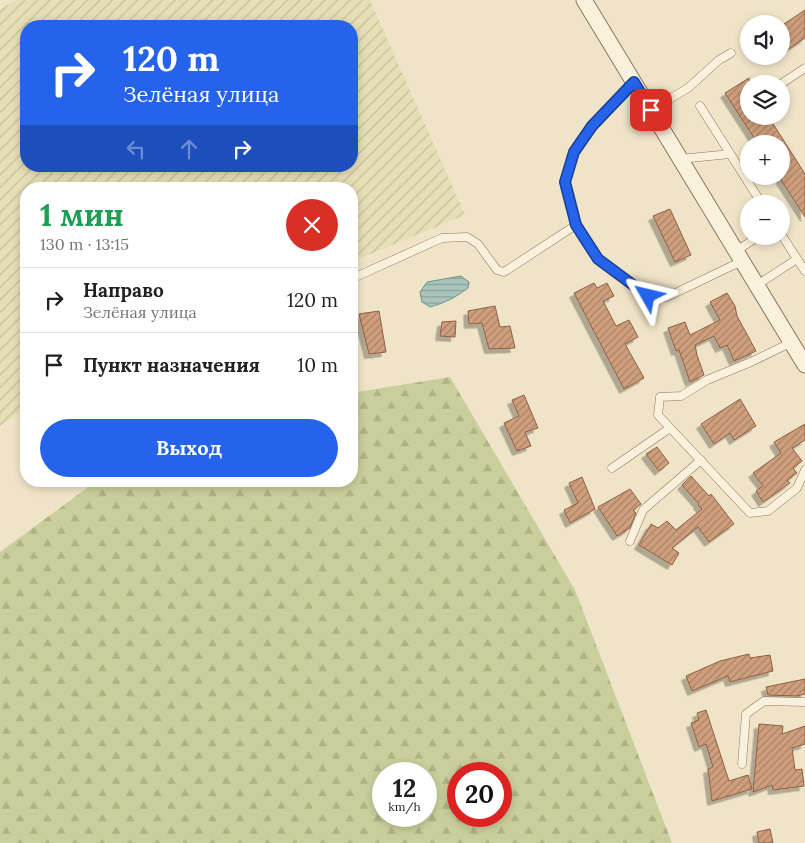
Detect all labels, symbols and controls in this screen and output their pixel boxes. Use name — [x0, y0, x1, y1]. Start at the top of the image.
map controls — [740, 15, 790, 245]
button: sound — [740, 15, 790, 65]
text: 120 m — [123, 36, 220, 81]
icon: right — [40, 40, 105, 105]
button: layers — [740, 75, 790, 125]
text: Зелёная улица — [123, 80, 279, 108]
pin — [630, 89, 672, 131]
icon: arrive — [637, 96, 665, 124]
icon: left — [122, 135, 150, 163]
icon: ahead — [175, 135, 203, 163]
icon: right — [228, 135, 256, 163]
button: + — [740, 135, 790, 185]
button: − — [740, 195, 790, 245]
text: 1 мин — [40, 196, 124, 234]
button: close — [286, 199, 338, 251]
text: 130 m · 13:15 — [40, 234, 129, 254]
position arrow — [621, 269, 673, 321]
text: Направо — [83, 278, 164, 302]
icon: right — [40, 286, 68, 314]
text: 120 m — [287, 288, 338, 312]
text: Зелёная улица — [83, 302, 197, 322]
icon: arrive — [40, 351, 68, 379]
text: Пункт назначения — [83, 353, 260, 377]
text: 10 m — [297, 353, 338, 377]
button: Выход — [40, 419, 338, 477]
speed limit sign: 20 — [447, 762, 512, 827]
text: 12 — [393, 772, 416, 804]
text: km/h — [388, 799, 421, 814]

